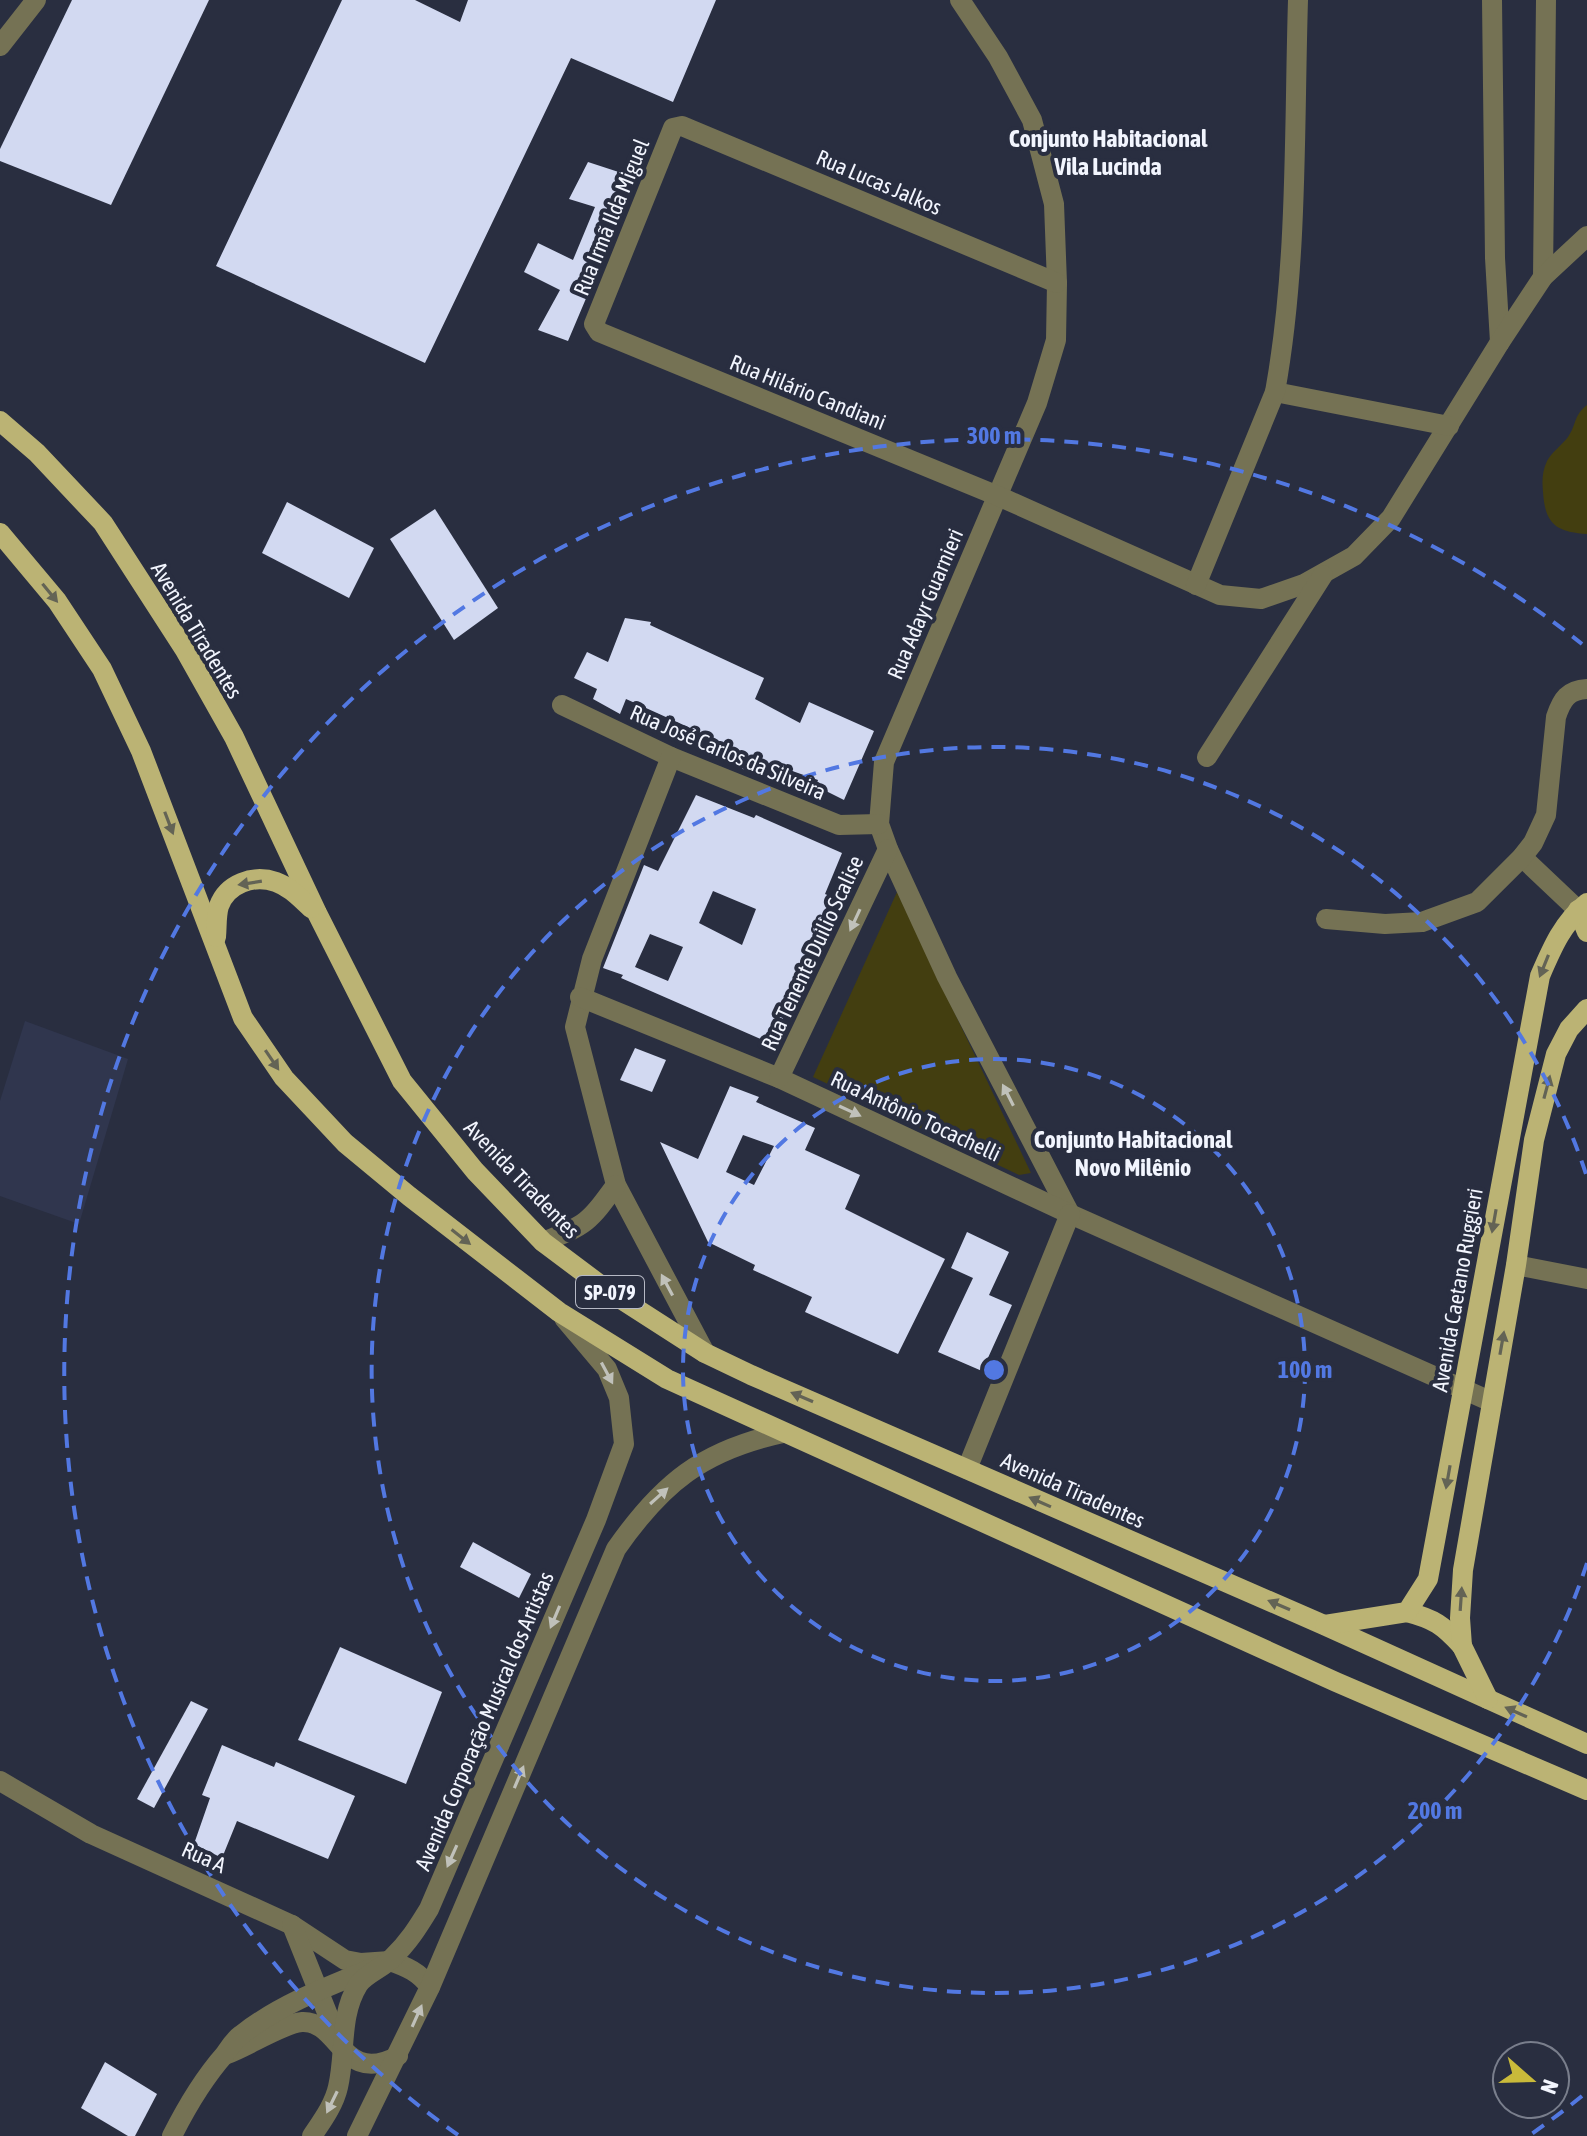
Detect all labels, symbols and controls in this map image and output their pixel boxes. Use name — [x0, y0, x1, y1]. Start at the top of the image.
district label: Conjunto Habitacional Vila Lucinda — [1009, 125, 1208, 180]
street label: Rua Irmã Ilda Miguel — [568, 135, 654, 299]
street label: Rua Lucas Jalkos — [812, 144, 946, 220]
street label: Rua Hilário Candiani — [726, 349, 890, 435]
text: 300 m — [967, 422, 1021, 449]
street label: Rua Adayr Guarnieri — [882, 525, 968, 683]
street label: Avenida Tiradentes — [146, 557, 248, 703]
one-way arrow — [41, 583, 58, 603]
street label: Rua José Carlos da Silveira — [626, 699, 830, 805]
one-way arrow — [163, 811, 176, 835]
street label: Rua Tenente Duilio Scalise — [755, 851, 869, 1055]
one-way arrow — [238, 877, 263, 890]
one-way arrow — [848, 908, 862, 931]
one-way arrow — [1538, 954, 1551, 978]
one-way arrow — [264, 1050, 279, 1071]
street label: Rua Antônio Tocachelli — [827, 1065, 1005, 1167]
one-way arrow — [1541, 1074, 1554, 1098]
one-way arrow — [1002, 1084, 1015, 1107]
one-way arrow — [838, 1104, 861, 1118]
street label: Avenida Tiradentes — [459, 1114, 585, 1244]
district label: Conjunto Habitacional Novo Milênio — [1034, 1126, 1233, 1181]
street label: Avenida Caetano Ruggieri — [1426, 1186, 1488, 1394]
one-way arrow — [1487, 1209, 1499, 1234]
one-way arrow — [451, 1228, 471, 1244]
one-way arrow — [661, 1273, 674, 1296]
road number: SP-079 — [576, 1276, 644, 1308]
one-way arrow — [1497, 1330, 1509, 1355]
centre of rings — [980, 1356, 1008, 1384]
text: 100 m — [1278, 1356, 1332, 1383]
one-way arrow — [600, 1362, 614, 1384]
one-way arrow — [790, 1391, 814, 1404]
street label: Avenida Tiradentes — [997, 1447, 1149, 1533]
one-way arrow — [1441, 1465, 1453, 1490]
one-way arrow — [648, 1488, 668, 1505]
one-way arrow — [1028, 1495, 1052, 1509]
street label: Avenida Corporação Musical dos Artistas — [409, 1567, 559, 1874]
one-way arrow — [1455, 1586, 1468, 1611]
one-way arrow — [1267, 1599, 1291, 1612]
one-way arrow — [548, 1605, 561, 1629]
one-way arrow — [1504, 1705, 1528, 1719]
one-way arrow — [513, 1765, 526, 1789]
text: 200 m — [1408, 1797, 1462, 1824]
street label: Rua A — [178, 1836, 230, 1878]
one-way arrow — [446, 1844, 459, 1868]
one-way arrow — [410, 2004, 424, 2028]
north arrow — [1491, 2040, 1571, 2120]
text: N — [1535, 2076, 1564, 2097]
one-way arrow — [325, 2090, 339, 2114]

